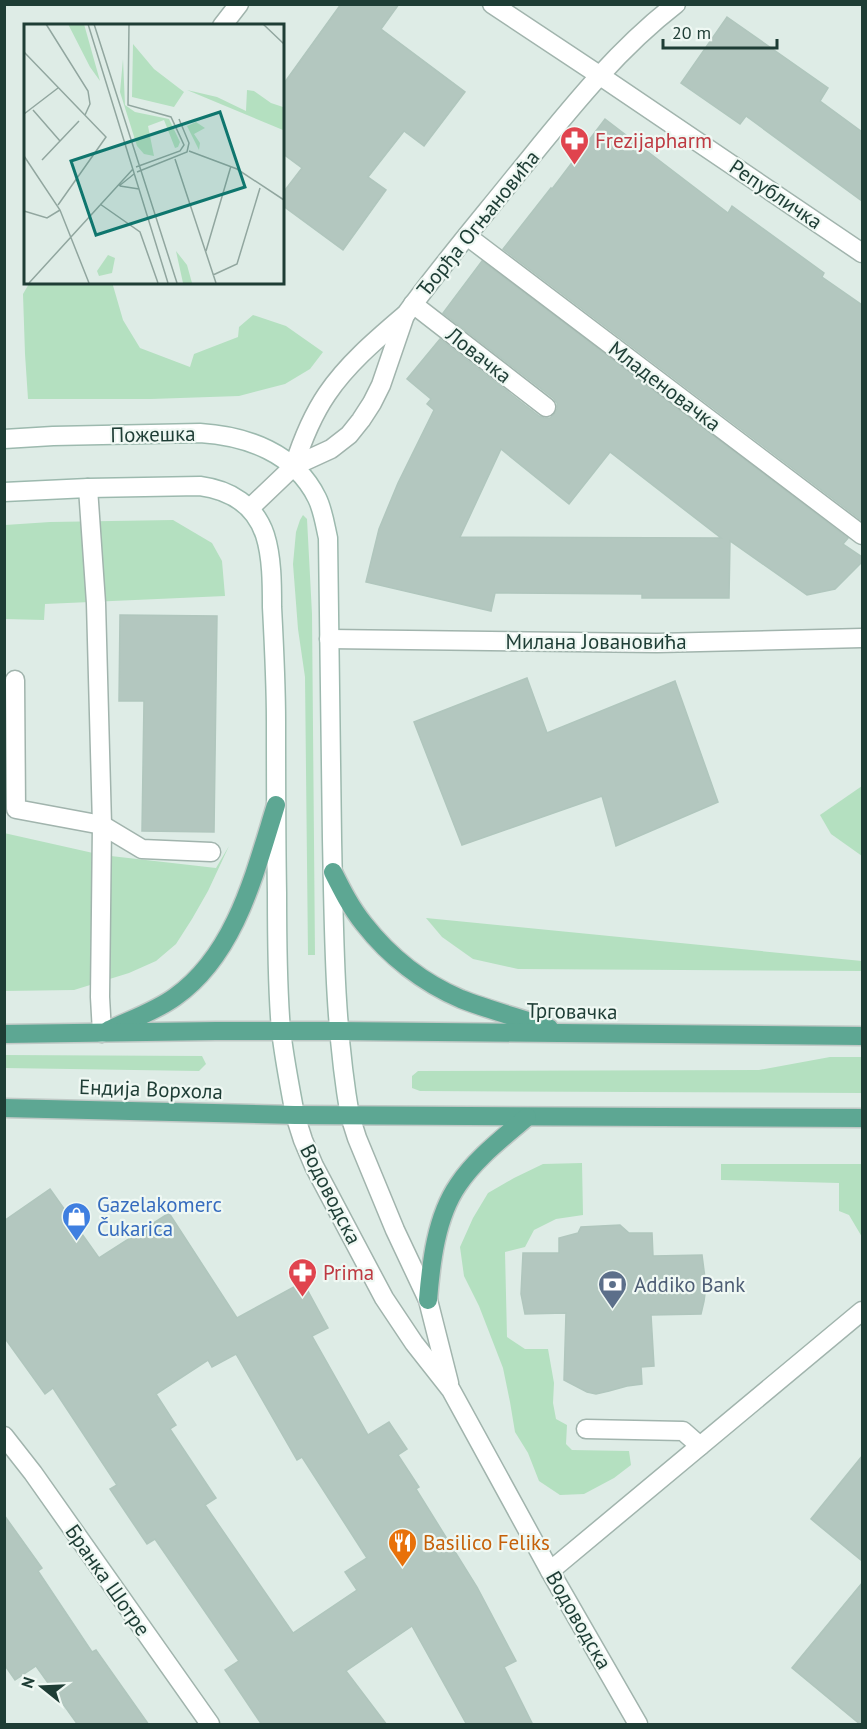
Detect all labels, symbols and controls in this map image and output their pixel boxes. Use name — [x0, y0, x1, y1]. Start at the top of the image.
scale bar — [663, 12, 777, 50]
text: 20 m — [672, 21, 711, 44]
inset map — [24, 24, 284, 284]
pharmacy icon: Frezijapharm — [558, 124, 590, 166]
place label: Frezijapharm — [595, 127, 712, 154]
street label: Ђорђа Огњановића — [411, 144, 545, 302]
street label: Републичка — [724, 153, 828, 235]
street label: Ловачка — [440, 320, 517, 389]
street label: Младеновачка — [603, 335, 727, 437]
street label: Пожешка — [110, 420, 196, 448]
street label: Милана Јовановића — [505, 628, 687, 655]
street label: Трговачка — [526, 997, 618, 1025]
street label: Ендија Ворхола — [79, 1073, 223, 1105]
street label: Водоводска — [294, 1139, 368, 1249]
place label: Gazelakomerc Čukarica — [97, 1191, 222, 1242]
shop icon: Gazelakomerc Čukarica — [60, 1200, 92, 1242]
pharmacy icon: Prima — [286, 1256, 318, 1298]
place label: Prima — [323, 1259, 374, 1286]
bank icon: Addiko Bank — [597, 1268, 629, 1310]
place label: Addiko Bank — [634, 1271, 745, 1298]
street label: Бранка Шотре — [60, 1519, 156, 1641]
restaurant icon: Basilico Feliks — [386, 1526, 418, 1568]
place label: Basilico Feliks — [423, 1529, 550, 1556]
street label: Водоводска — [540, 1566, 618, 1674]
north arrow — [12, 1657, 72, 1717]
text: N — [17, 1674, 39, 1690]

